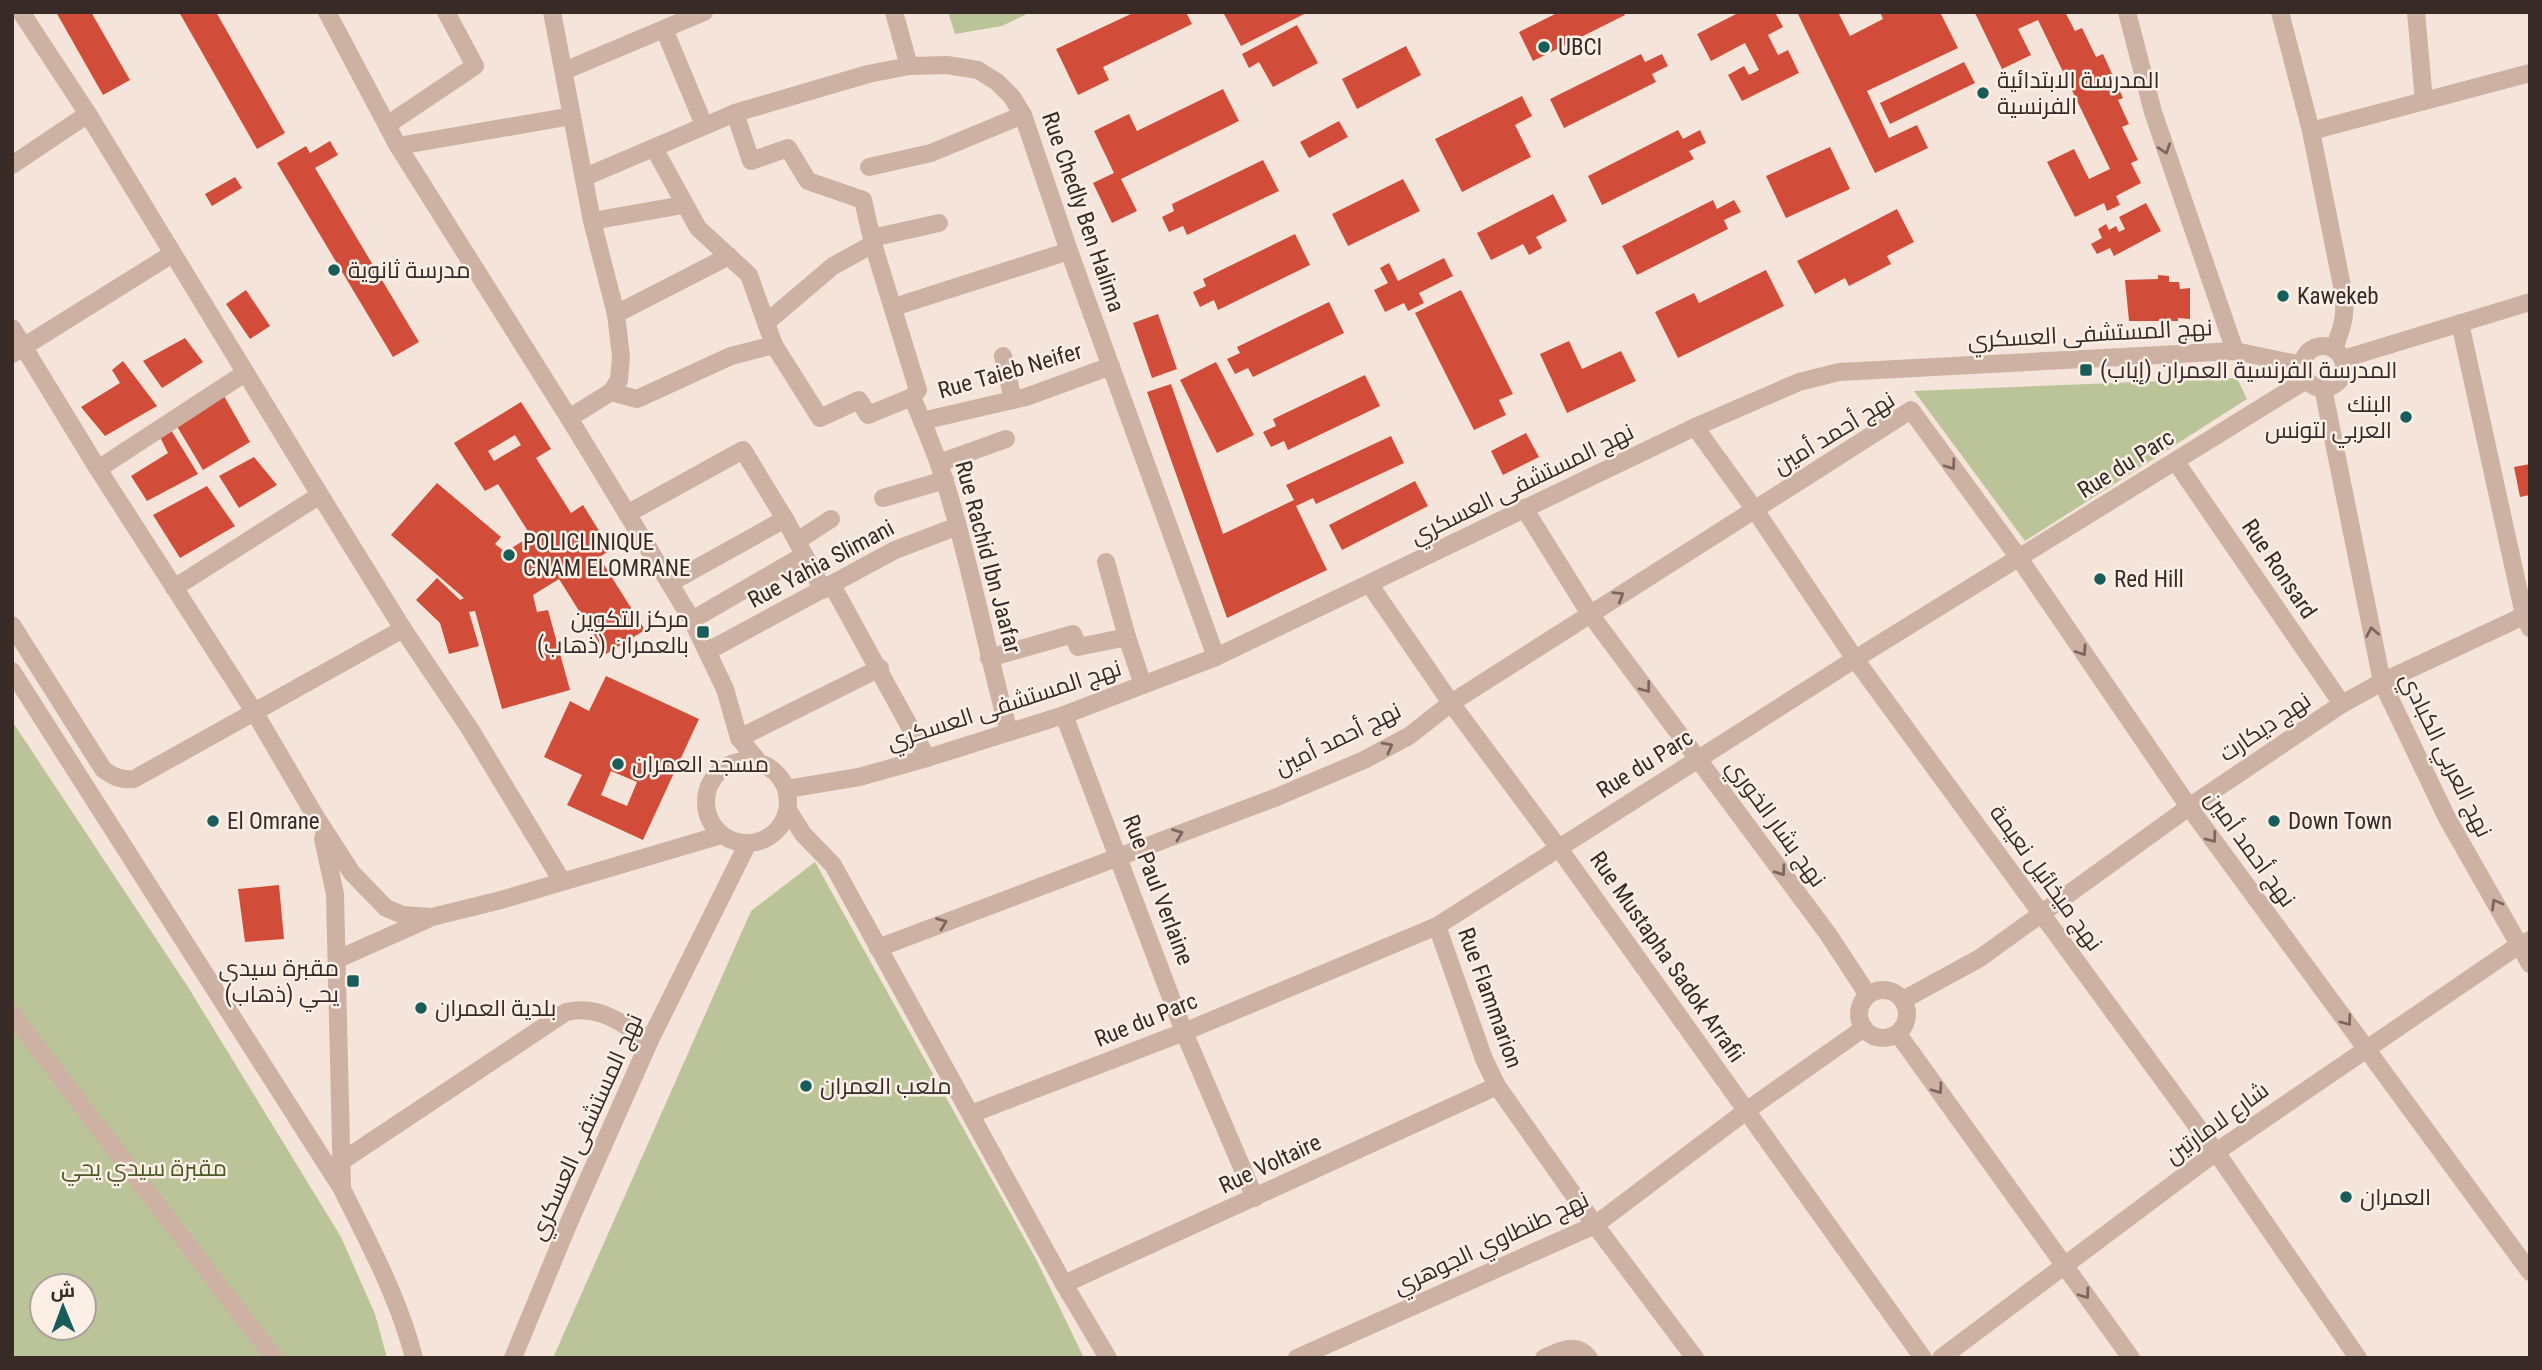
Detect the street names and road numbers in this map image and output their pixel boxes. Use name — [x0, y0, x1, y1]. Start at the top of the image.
street label: Rue Chedly Ben Halima — [1036, 108, 1130, 316]
street label: نهج المستشفى العسكري — [1967, 314, 2213, 358]
street label: Rue Taieb Neifer — [935, 338, 1085, 404]
street label: نهج أحمد أمين — [1767, 384, 1901, 482]
street label: نهج المستشفى العسكري — [1406, 418, 1640, 553]
street label: Rue du Parc — [2073, 424, 2179, 504]
street label: Rue Rachid Ibn Jaafar — [949, 458, 1027, 656]
street label: Rue Yahia Slimani — [743, 514, 899, 614]
street label: Rue Ronsard — [2236, 514, 2322, 624]
street label: نهج المستشفى العسكري — [883, 654, 1126, 760]
street label: نهج العربي الكبادي — [2391, 668, 2498, 843]
street label: نهج ديكارت — [2214, 687, 2317, 769]
street label: نهج أحمد أمين — [1270, 695, 1406, 783]
street label: Rue du Parc — [1592, 724, 1698, 804]
street label: نهج بشار الخوري — [1717, 754, 1831, 895]
street label: نهج أحمد أمين — [2197, 785, 2303, 913]
street label: نهج ميخائيل نعيمة — [1982, 800, 2108, 957]
street label: Rue Paul Verlaine — [1117, 811, 1199, 969]
street label: Rue Mustapha Sadok Arrafii — [1584, 846, 1750, 1068]
street label: Rue Flammarion — [1452, 924, 1528, 1072]
street label: Rue du Parc — [1091, 987, 1201, 1053]
street label: نهج المستشفى العسكري — [524, 1009, 652, 1246]
street label: شارع لامارتين — [2160, 1076, 2275, 1171]
street label: Rue Voltaire — [1215, 1129, 1325, 1199]
street label: نهج طنطاوي الجوهري — [1389, 1186, 1595, 1304]

